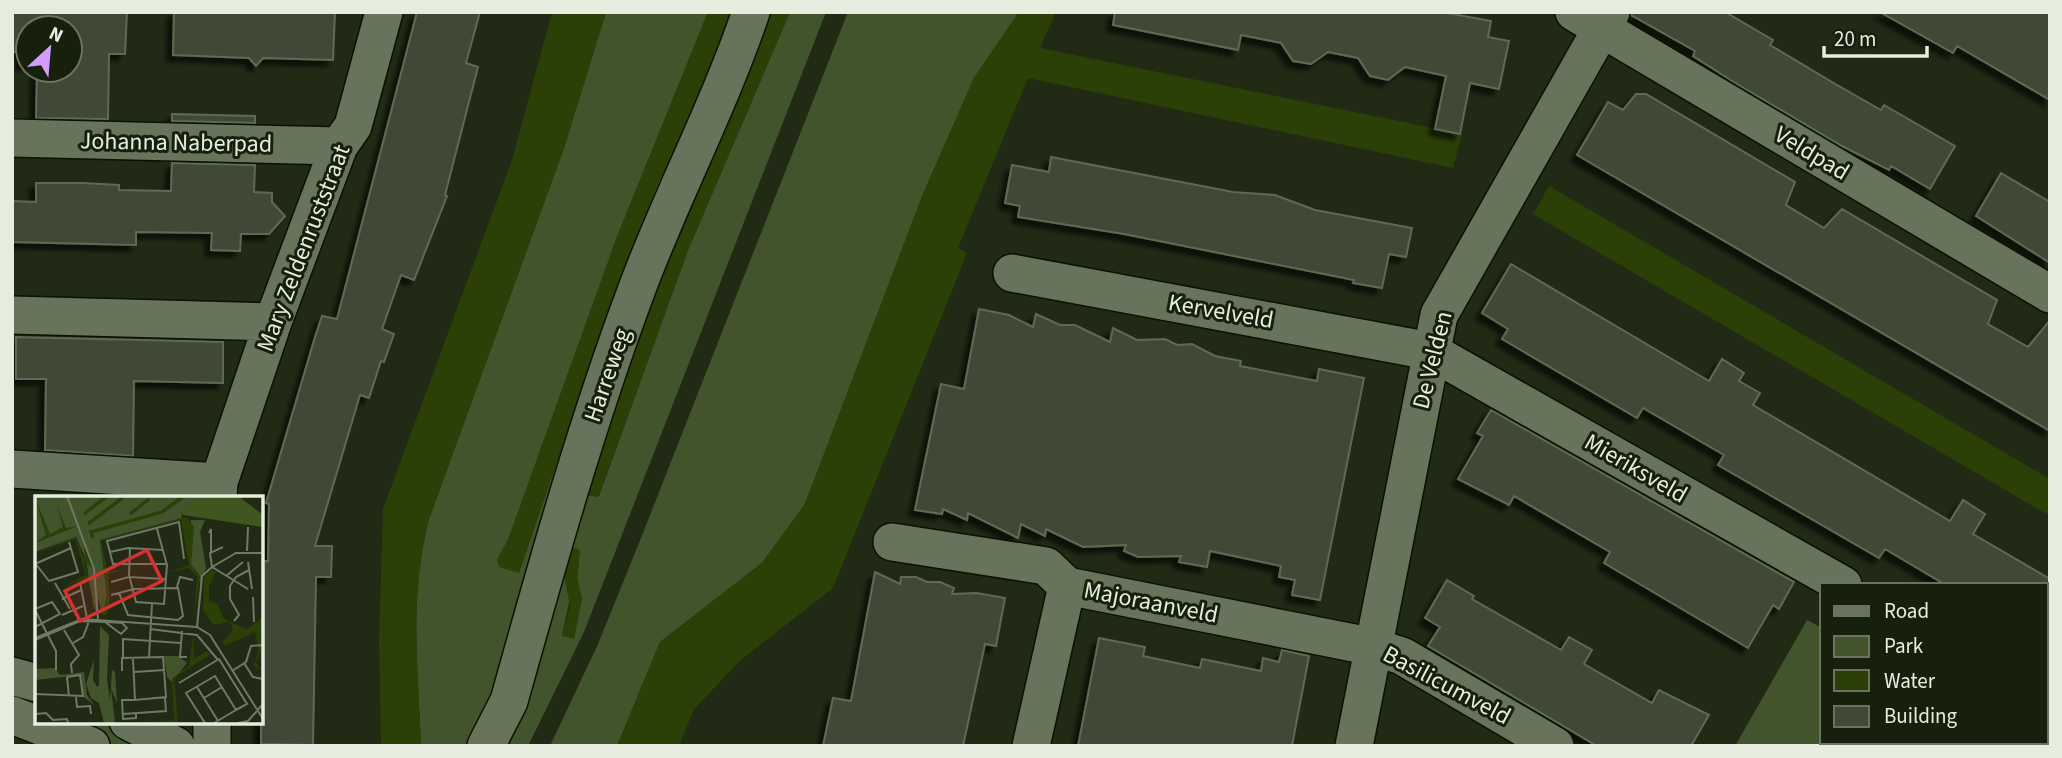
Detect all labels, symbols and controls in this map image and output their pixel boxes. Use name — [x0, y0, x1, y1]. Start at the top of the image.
north arrow — [14, 14, 84, 84]
scale bar — [1824, 14, 1927, 58]
text: N — [44, 20, 67, 50]
text: 20 m — [1834, 24, 1876, 54]
street label: Veldpad — [1768, 117, 1856, 189]
street label: Johanna Naberpad — [80, 123, 272, 162]
street label: Mary Zeldenruststraat — [248, 139, 359, 357]
street label: Kervelveld — [1166, 285, 1276, 338]
street label: De Velden — [1403, 307, 1462, 413]
street label: Harreweg — [575, 324, 640, 427]
street label: Mieriksveld — [1578, 425, 1694, 512]
inset map — [35, 496, 262, 723]
street label: Majoraanveld — [1081, 572, 1221, 633]
legend — [1820, 583, 2048, 744]
text: Road — [1884, 596, 1929, 626]
text: Park — [1884, 631, 1924, 661]
street label: Basilicumveld — [1376, 637, 1517, 734]
text: Water — [1884, 666, 1936, 696]
text: Building — [1884, 701, 1958, 731]

